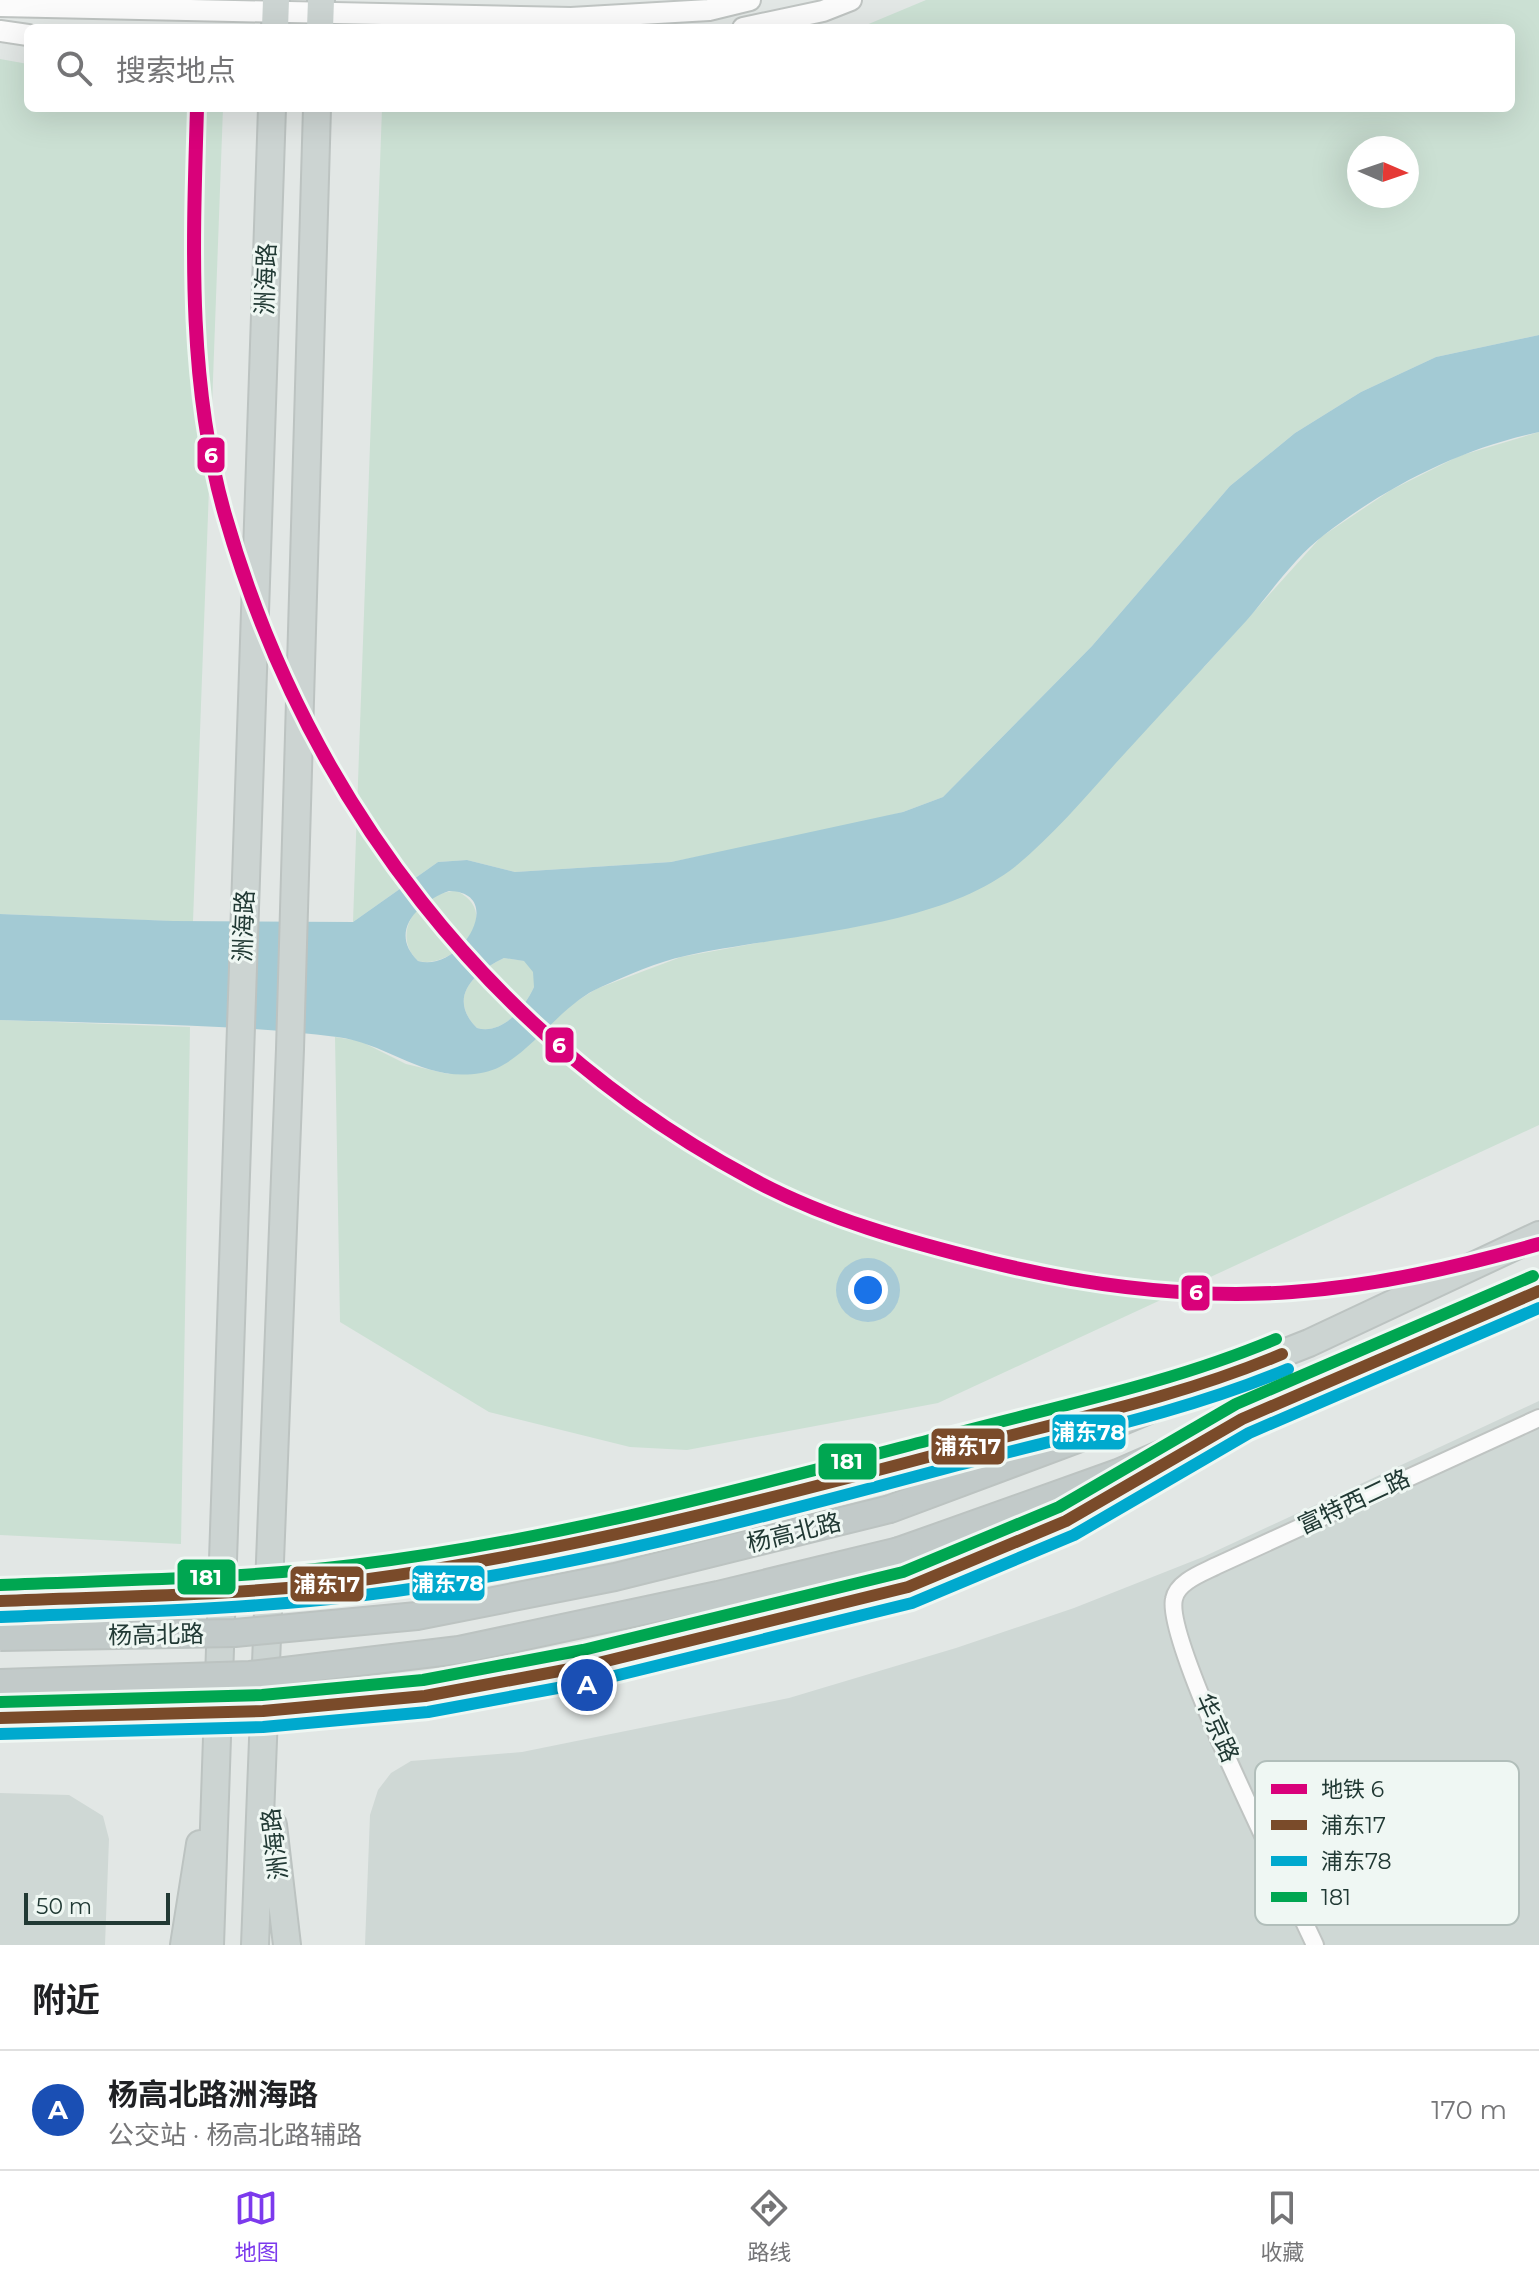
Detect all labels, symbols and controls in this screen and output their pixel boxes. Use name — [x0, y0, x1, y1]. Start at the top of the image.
search box — [24, 24, 1515, 112]
icon: search — [52, 46, 96, 90]
text: 搜索地点 — [116, 52, 236, 89]
north arrow — [1347, 136, 1419, 208]
street label: 洲海路 — [250, 242, 281, 315]
line badge: 6 — [196, 436, 226, 474]
text: 6 — [204, 442, 218, 469]
street label: 洲海路 — [228, 889, 259, 962]
line badge: 6 — [544, 1026, 575, 1064]
text: 6 — [552, 1032, 566, 1059]
your location — [848, 1270, 888, 1310]
line badge: 6 — [1180, 1274, 1211, 1312]
text: 6 — [1189, 1279, 1203, 1306]
line badge: 浦东78 — [1051, 1413, 1127, 1451]
text: 浦东78 — [1053, 1419, 1125, 1446]
line badge: 浦东17 — [930, 1427, 1006, 1466]
text: 浦东17 — [935, 1433, 1001, 1460]
line badge: 181 — [817, 1442, 878, 1481]
text: 181 — [831, 1448, 863, 1475]
street label: 富特西二路 — [1293, 1463, 1414, 1540]
street label: 杨高北路 — [744, 1507, 844, 1558]
line badge: 181 — [176, 1558, 237, 1596]
text: 181 — [190, 1564, 222, 1591]
line badge: 浦东78 — [411, 1564, 486, 1602]
line badge: 浦东17 — [289, 1565, 365, 1603]
text: 浦东78 — [412, 1570, 484, 1597]
text: 浦东17 — [294, 1571, 360, 1598]
street label: 杨高北路 — [108, 1619, 204, 1650]
pin: A — [561, 1655, 613, 1715]
street label: 华京路 — [1190, 1689, 1245, 1767]
legend — [1255, 1761, 1519, 1925]
text: 地铁 6 — [1321, 1776, 1384, 1803]
street label: 洲海路 — [256, 1807, 293, 1882]
text: 浦东17 — [1321, 1812, 1386, 1839]
text: 浦东78 — [1321, 1848, 1392, 1875]
text: 181 — [1321, 1884, 1351, 1911]
scale bar — [24, 1889, 170, 1925]
text: 50 m — [36, 1893, 92, 1920]
text: 附近 — [32, 1979, 100, 2021]
text: 杨高北路洲海路 — [108, 2076, 318, 2113]
text: A — [48, 2094, 68, 2126]
text: 170 m — [1431, 2094, 1507, 2126]
text: 公交站 · 杨高北路辅路 — [108, 2119, 362, 2151]
tab: 地图 — [234, 2186, 279, 2266]
tab: 路线 — [747, 2186, 792, 2266]
tab: 收藏 — [1260, 2186, 1305, 2266]

